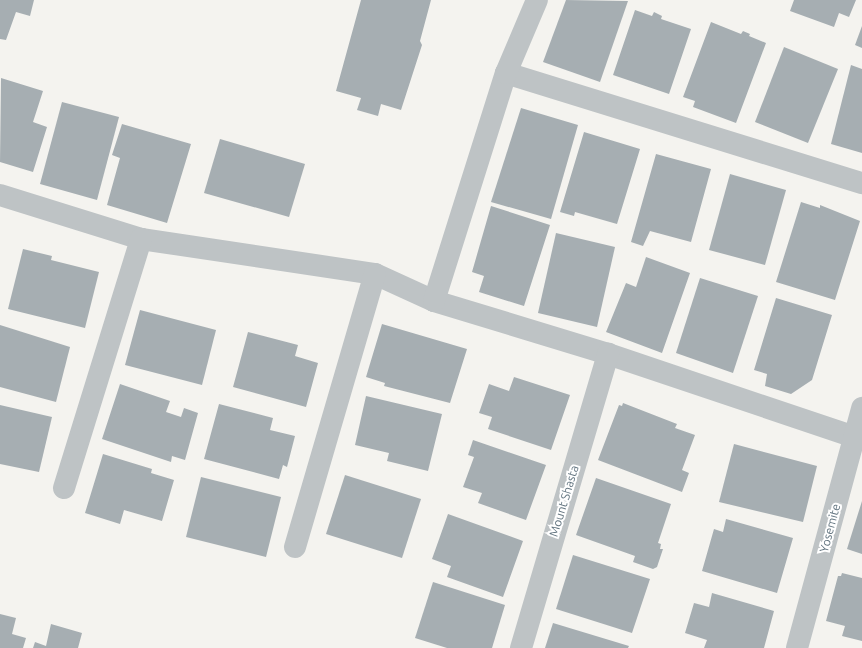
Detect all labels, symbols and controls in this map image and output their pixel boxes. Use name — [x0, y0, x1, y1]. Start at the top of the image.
street label: Mount Shasta — [546, 464, 582, 538]
street label: Yosemite — [817, 502, 843, 554]

